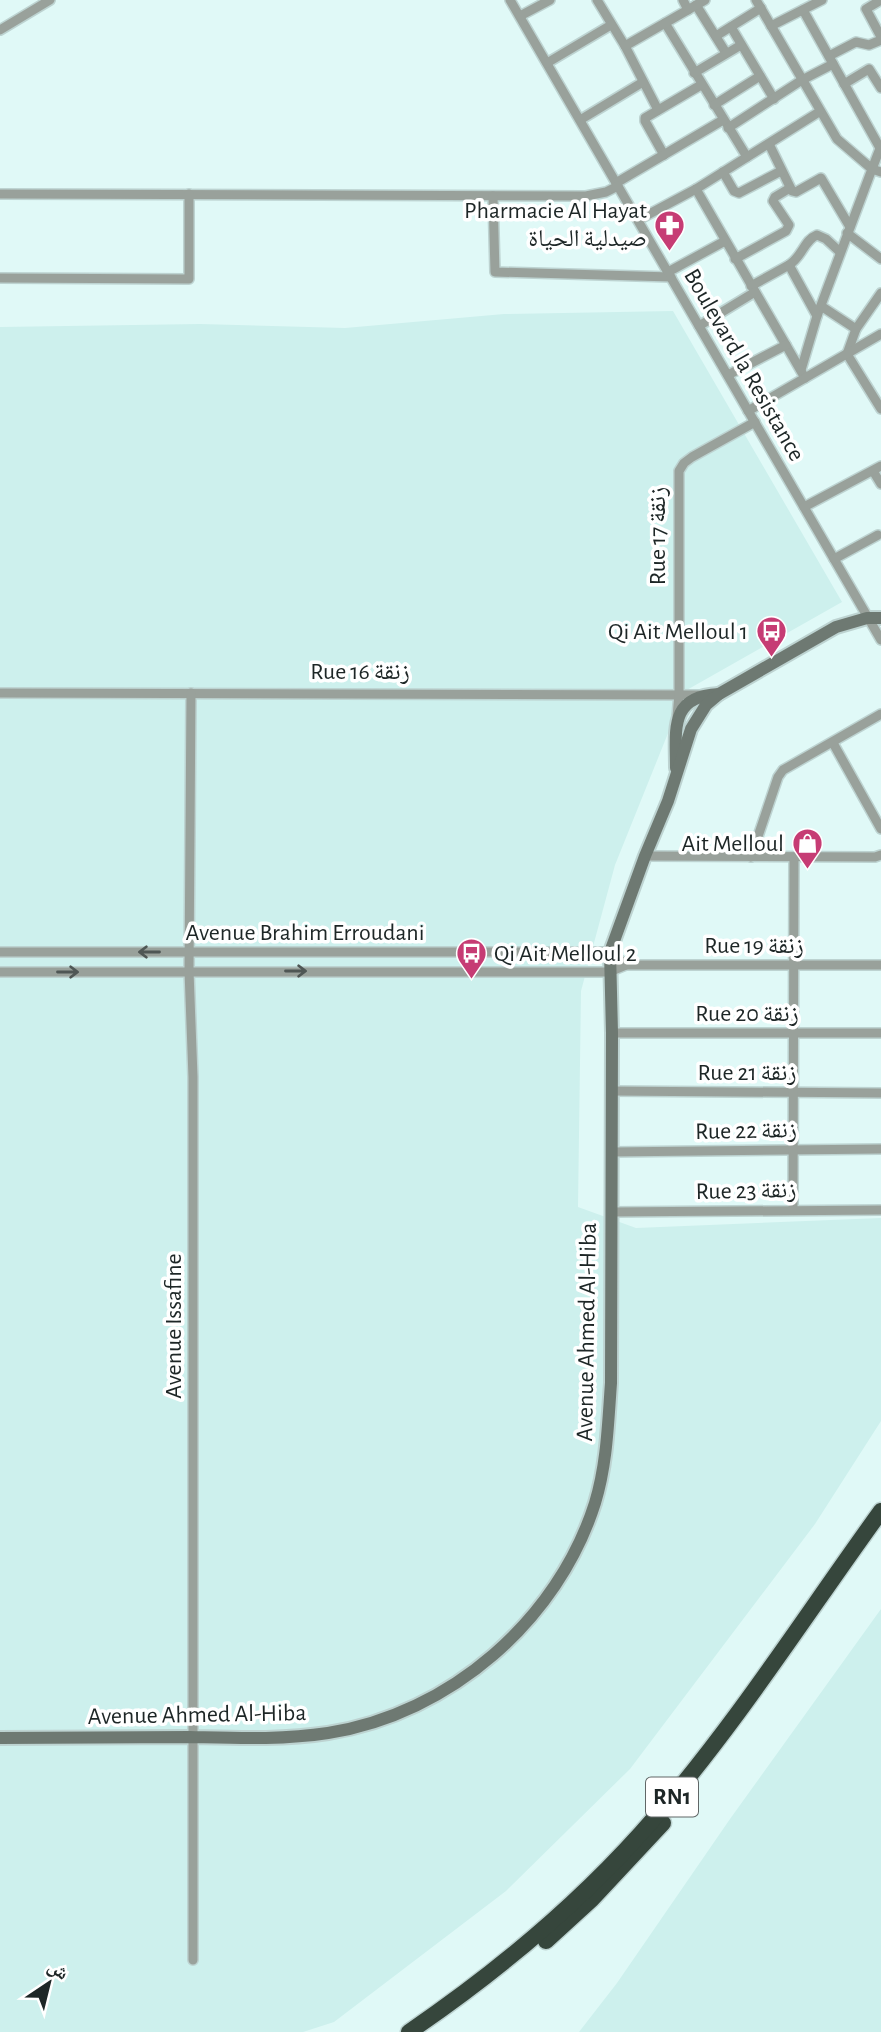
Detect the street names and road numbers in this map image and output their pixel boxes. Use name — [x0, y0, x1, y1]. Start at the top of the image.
street label: Boulevard la Resistance — [679, 265, 809, 465]
street label: Rue 17 زنقة — [646, 487, 670, 585]
street label: Rue 16 زنقة — [310, 660, 410, 684]
street label: Avenue Brahim Erroudani — [186, 921, 424, 945]
street label: Rue 19 زنقة — [704, 934, 804, 958]
street label: Rue 20 زنقة — [695, 1002, 799, 1026]
street label: Rue 21 زنقة — [697, 1061, 797, 1085]
street label: Rue 22 زنقة — [695, 1118, 797, 1144]
street label: Rue 23 زنقة — [695, 1178, 797, 1204]
street label: Avenue Ahmed Al-Hiba — [573, 1222, 601, 1442]
street label: Avenue Issafine — [162, 1253, 186, 1399]
street label: Avenue Ahmed Al-Hiba — [87, 1701, 307, 1729]
road number: RN1 — [646, 1778, 698, 1816]

